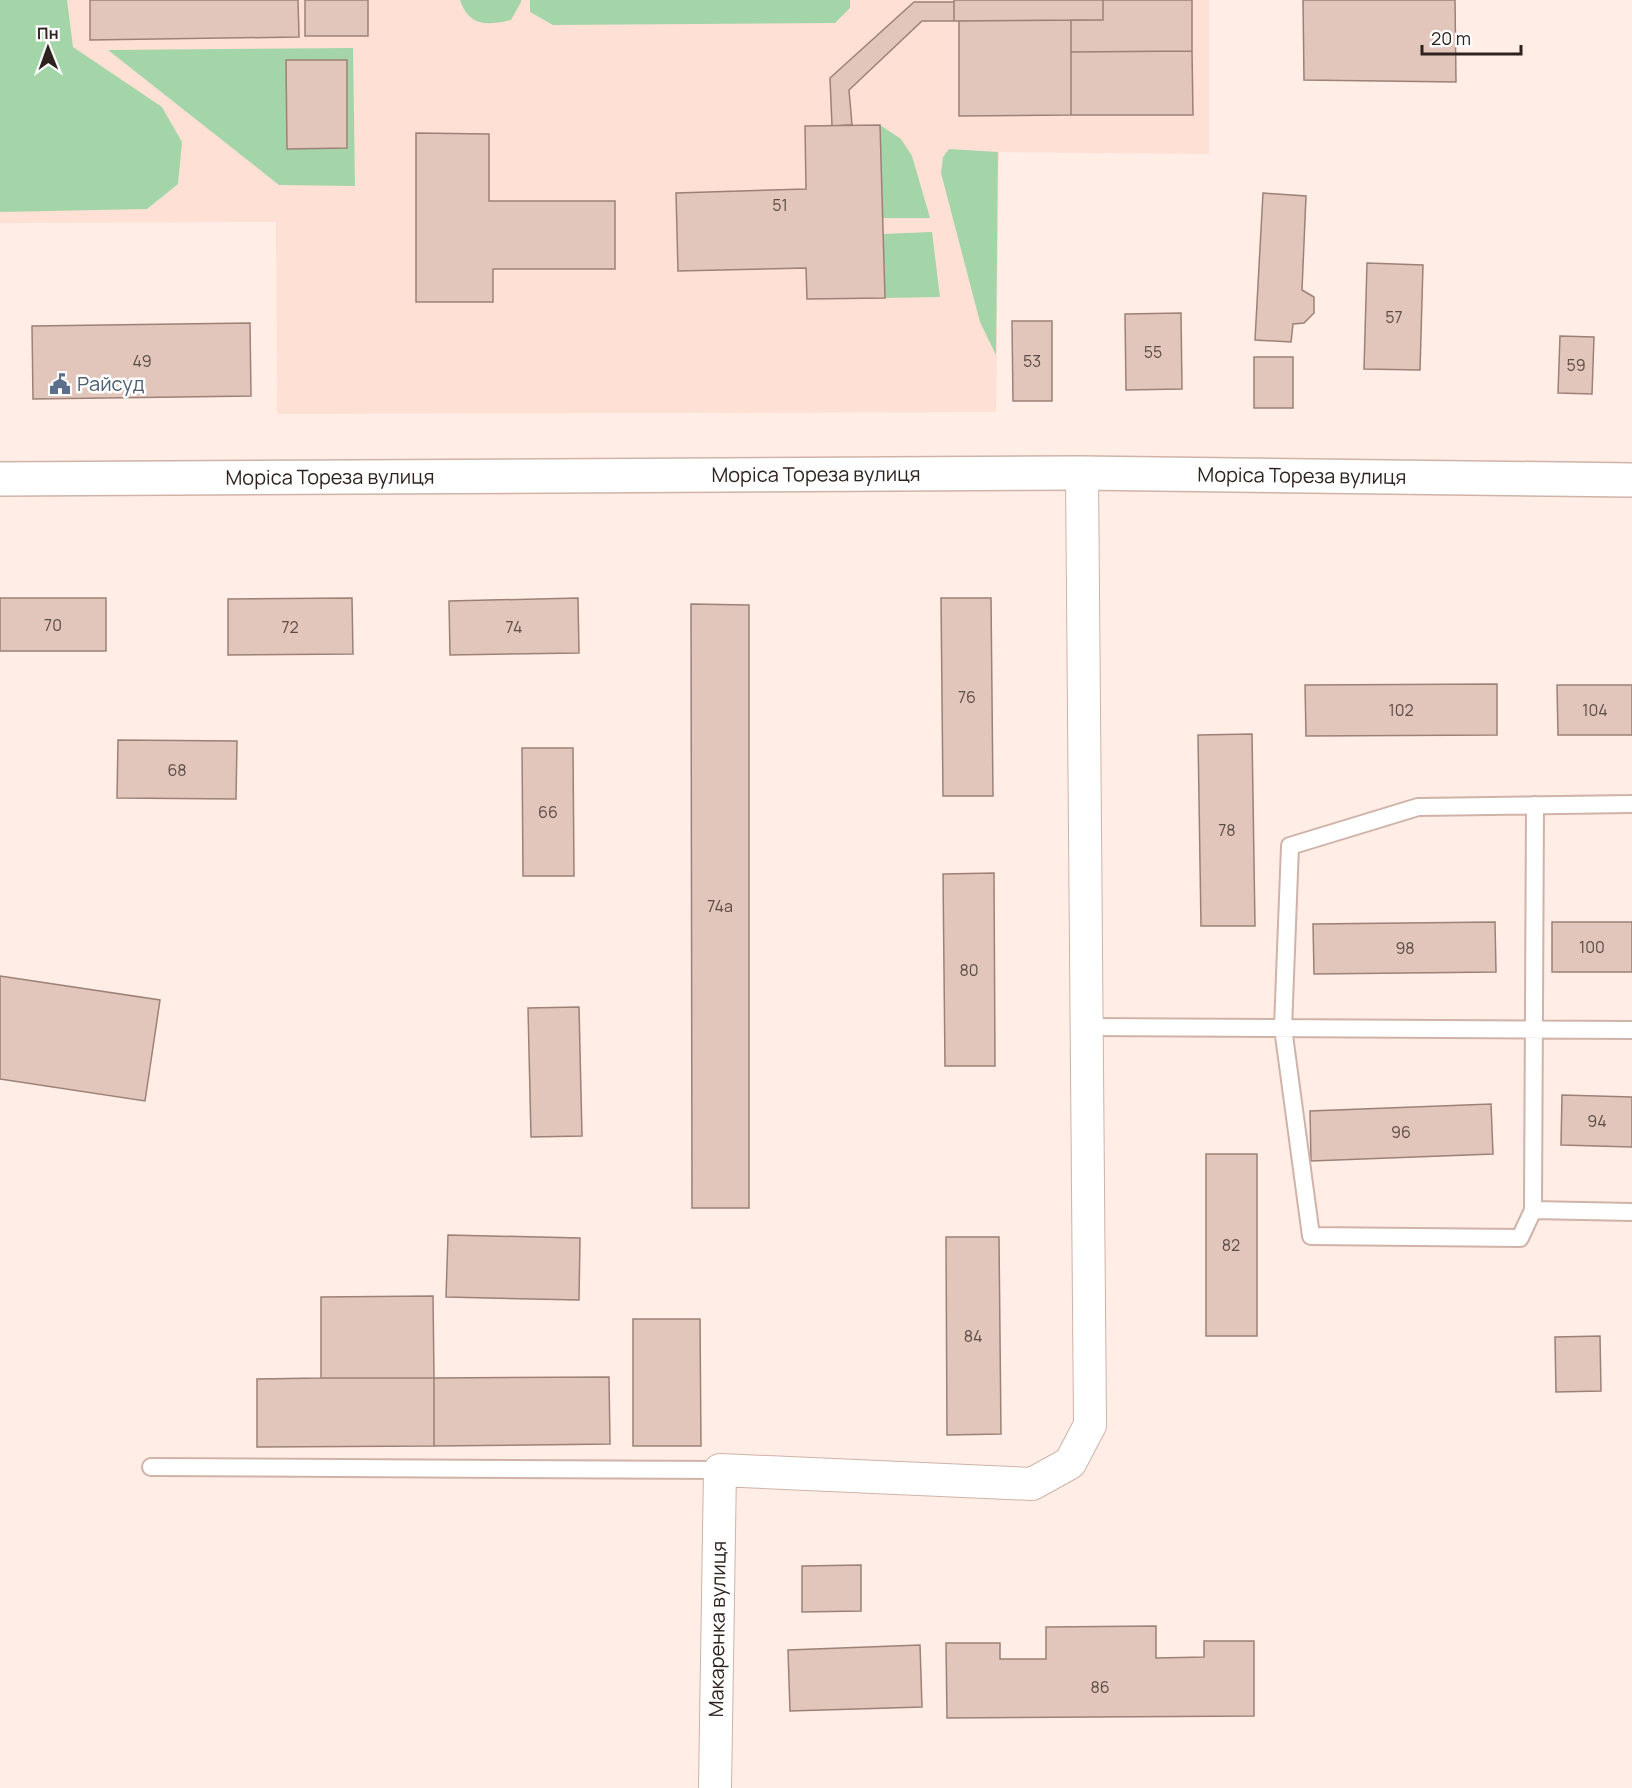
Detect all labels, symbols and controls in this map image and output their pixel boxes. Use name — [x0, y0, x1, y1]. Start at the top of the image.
north arrow — [18, 18, 78, 78]
scale bar — [1422, 18, 1521, 56]
text: Пн — [37, 22, 59, 44]
text: 20 m — [1431, 26, 1471, 50]
house number: 51 — [772, 194, 788, 216]
house number: 57 — [1385, 306, 1403, 328]
house number: 55 — [1144, 341, 1162, 363]
house number: 49 — [132, 350, 152, 372]
house number: 53 — [1023, 350, 1041, 372]
house number: 59 — [1566, 354, 1586, 376]
place label: Райсуд — [77, 370, 144, 397]
public building icon: Райсуд — [48, 372, 72, 396]
street label: Моріса Тореза вулиця — [711, 460, 921, 488]
street label: Моріса Тореза вулиця — [1197, 460, 1407, 490]
street label: Моріса Тореза вулиця — [225, 463, 435, 491]
house number: 70 — [44, 614, 62, 636]
house number: 72 — [281, 616, 299, 638]
house number: 74 — [506, 616, 522, 638]
house number: 76 — [958, 686, 976, 708]
house number: 102 — [1388, 699, 1414, 721]
house number: 104 — [1582, 699, 1608, 721]
house number: 68 — [167, 759, 187, 781]
house number: 66 — [538, 801, 558, 823]
house number: 78 — [1218, 819, 1236, 841]
house number: 74а — [707, 895, 733, 917]
house number: 100 — [1579, 936, 1605, 958]
house number: 98 — [1395, 937, 1415, 959]
house number: 80 — [959, 959, 979, 981]
house number: 94 — [1587, 1110, 1607, 1132]
house number: 96 — [1391, 1121, 1411, 1143]
house number: 82 — [1222, 1234, 1240, 1256]
house number: 84 — [964, 1325, 982, 1347]
street label: Макаренка вулиця — [702, 1541, 732, 1718]
house number: 86 — [1090, 1676, 1110, 1698]

